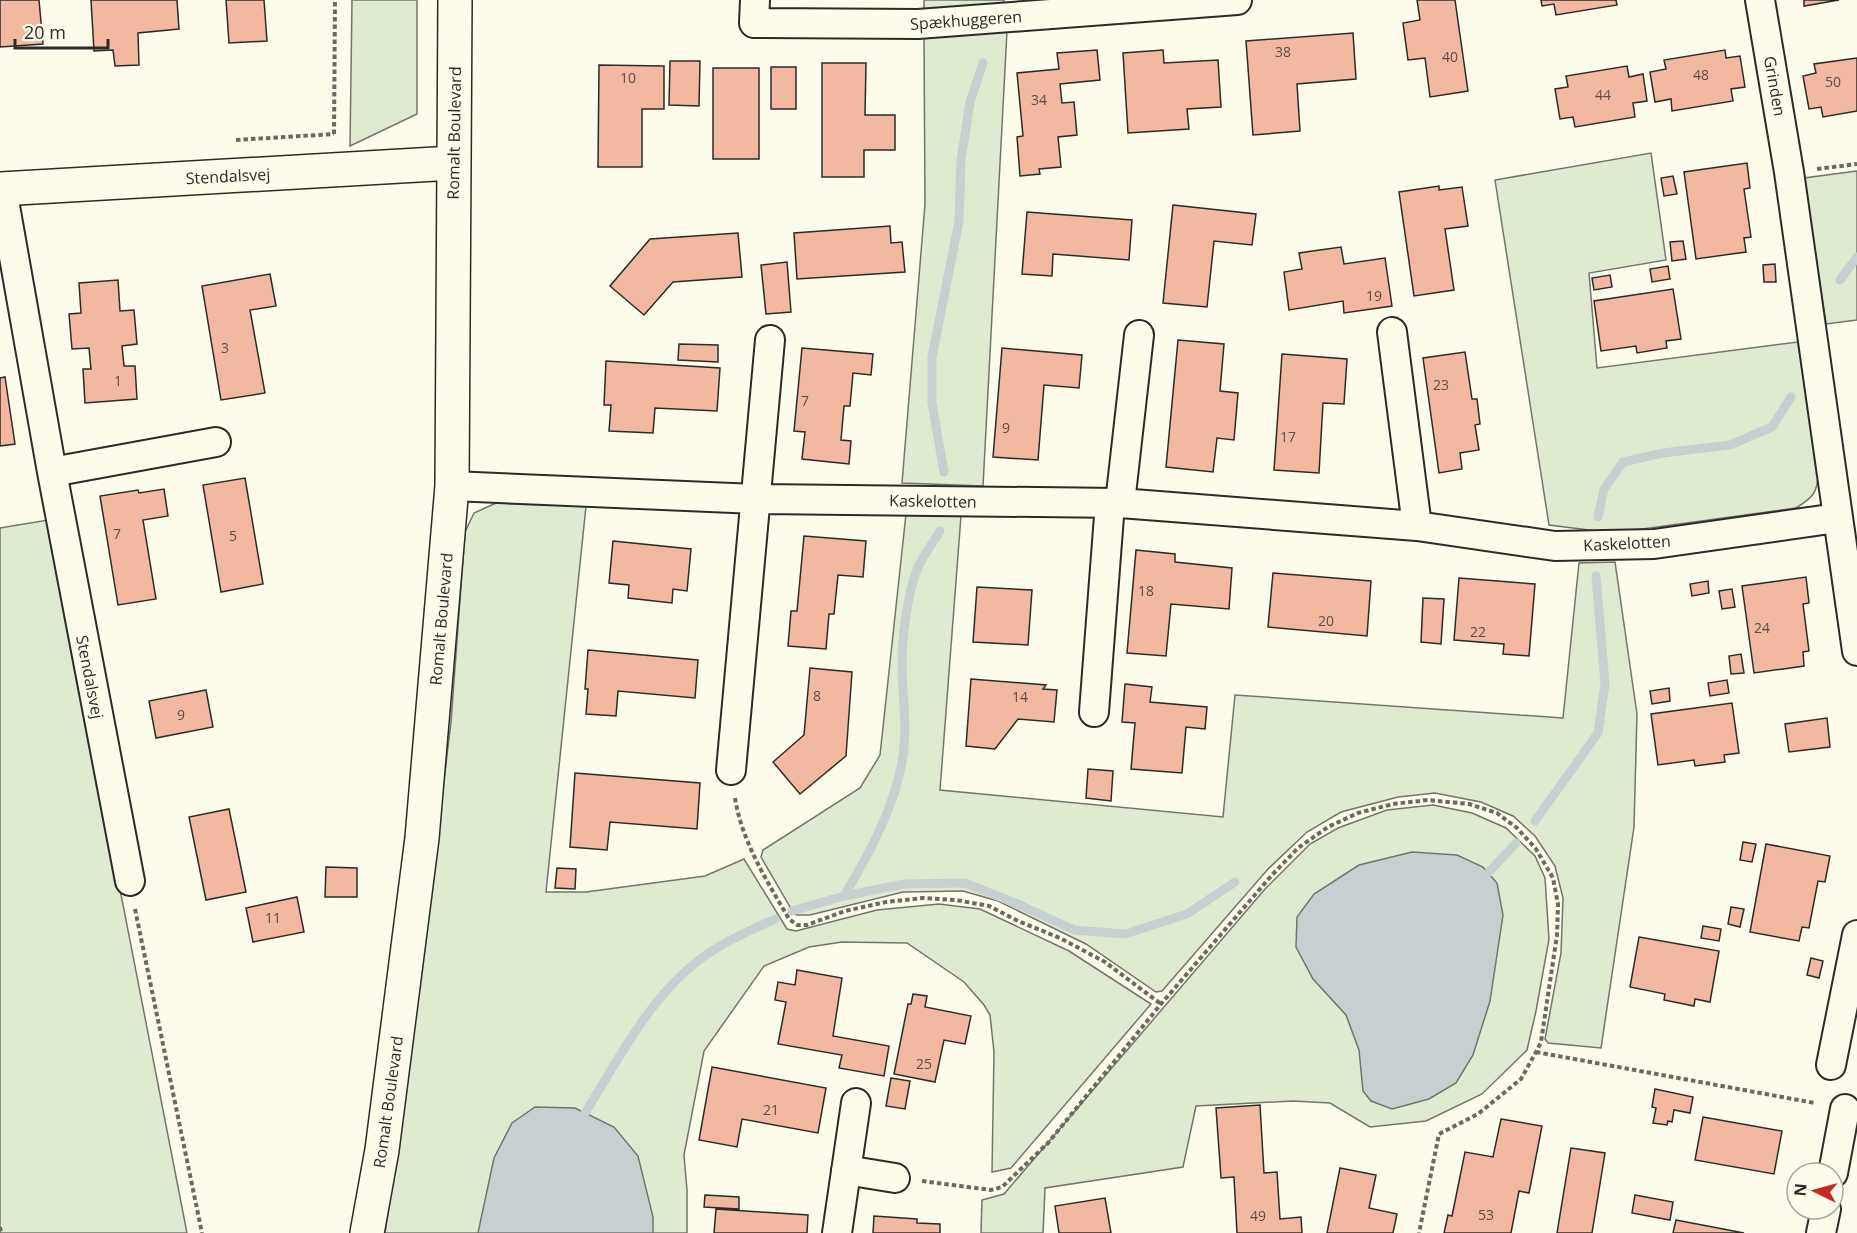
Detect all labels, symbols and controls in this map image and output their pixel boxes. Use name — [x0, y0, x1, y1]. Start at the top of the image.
street label: Spækhuggeren — [909, 5, 1023, 35]
scale bar — [15, 12, 108, 50]
text: 20 m — [24, 20, 66, 44]
house number: 38 — [1275, 42, 1291, 61]
house number: 40 — [1442, 47, 1458, 66]
street label: Grinden — [1759, 54, 1791, 118]
house number: 48 — [1693, 65, 1709, 84]
street label: Romalt Boulevard — [442, 66, 466, 200]
house number: 10 — [620, 68, 636, 87]
house number: 50 — [1825, 72, 1841, 91]
house number: 44 — [1595, 85, 1611, 104]
house number: 34 — [1031, 90, 1047, 109]
street label: Stendalsvej — [185, 163, 271, 189]
house number: 19 — [1366, 286, 1382, 305]
house number: 3 — [221, 338, 229, 357]
house number: 1 — [114, 371, 122, 390]
house number: 23 — [1433, 375, 1449, 394]
house number: 7 — [801, 391, 809, 410]
house number: 9 — [1002, 418, 1010, 437]
house number: 17 — [1280, 427, 1296, 446]
street label: Kaskelotten — [889, 489, 977, 513]
house number: 7 — [113, 524, 121, 543]
house number: 5 — [229, 526, 237, 545]
street label: Kaskelotten — [1583, 530, 1671, 556]
street label: Romalt Boulevard — [424, 552, 458, 686]
house number: 18 — [1138, 581, 1154, 600]
house number: 20 — [1318, 611, 1334, 630]
house number: 24 — [1754, 618, 1770, 637]
house number: 22 — [1470, 622, 1486, 641]
street label: Stendalsvej — [71, 633, 109, 721]
house number: 8 — [813, 686, 821, 705]
house number: 14 — [1012, 687, 1028, 706]
house number: 9 — [177, 705, 185, 724]
house number: 11 — [265, 908, 281, 927]
street label: Romalt Boulevard — [368, 1035, 408, 1169]
house number: 25 — [916, 1054, 932, 1073]
house number: 21 — [763, 1100, 779, 1119]
north arrow — [1785, 1161, 1845, 1221]
text: N — [1789, 1182, 1812, 1197]
house number: 53 — [1478, 1205, 1494, 1224]
house number: 49 — [1250, 1206, 1266, 1225]

